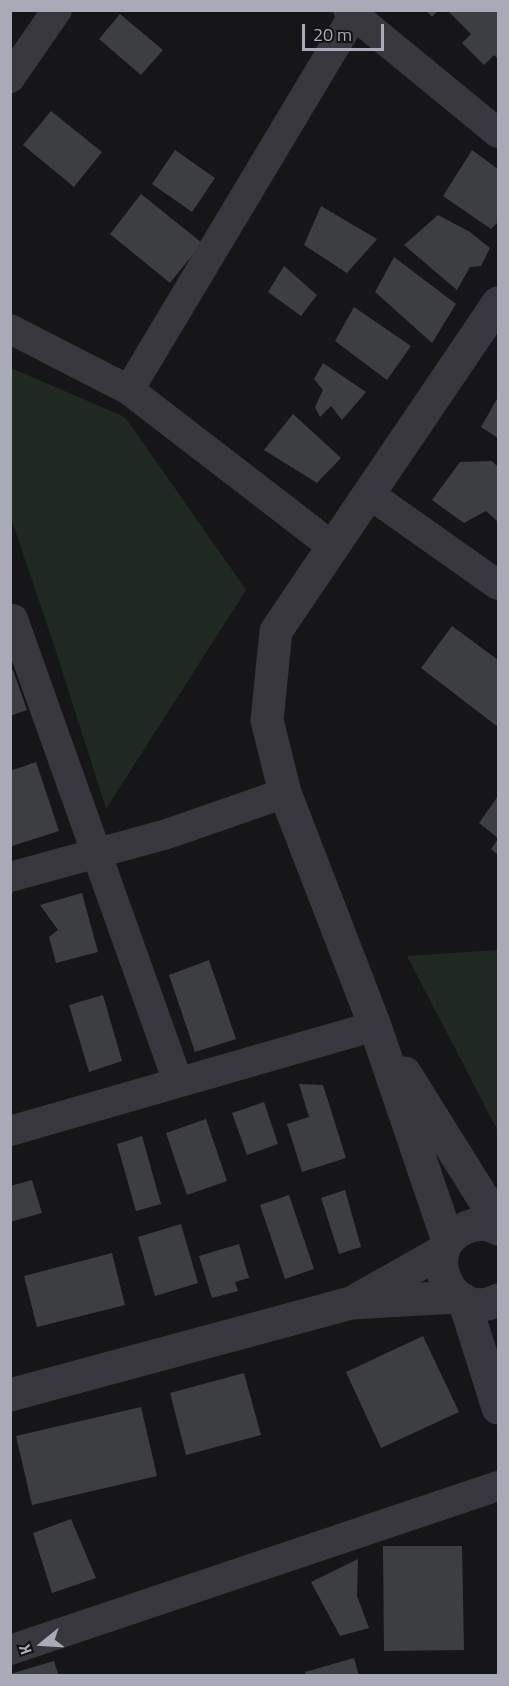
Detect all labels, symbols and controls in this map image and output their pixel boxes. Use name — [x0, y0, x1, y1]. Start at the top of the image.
scale bar — [305, 12, 388, 50]
text: 20 m — [313, 21, 352, 48]
north arrow — [12, 1614, 72, 1674]
text: K — [12, 1641, 38, 1658]

